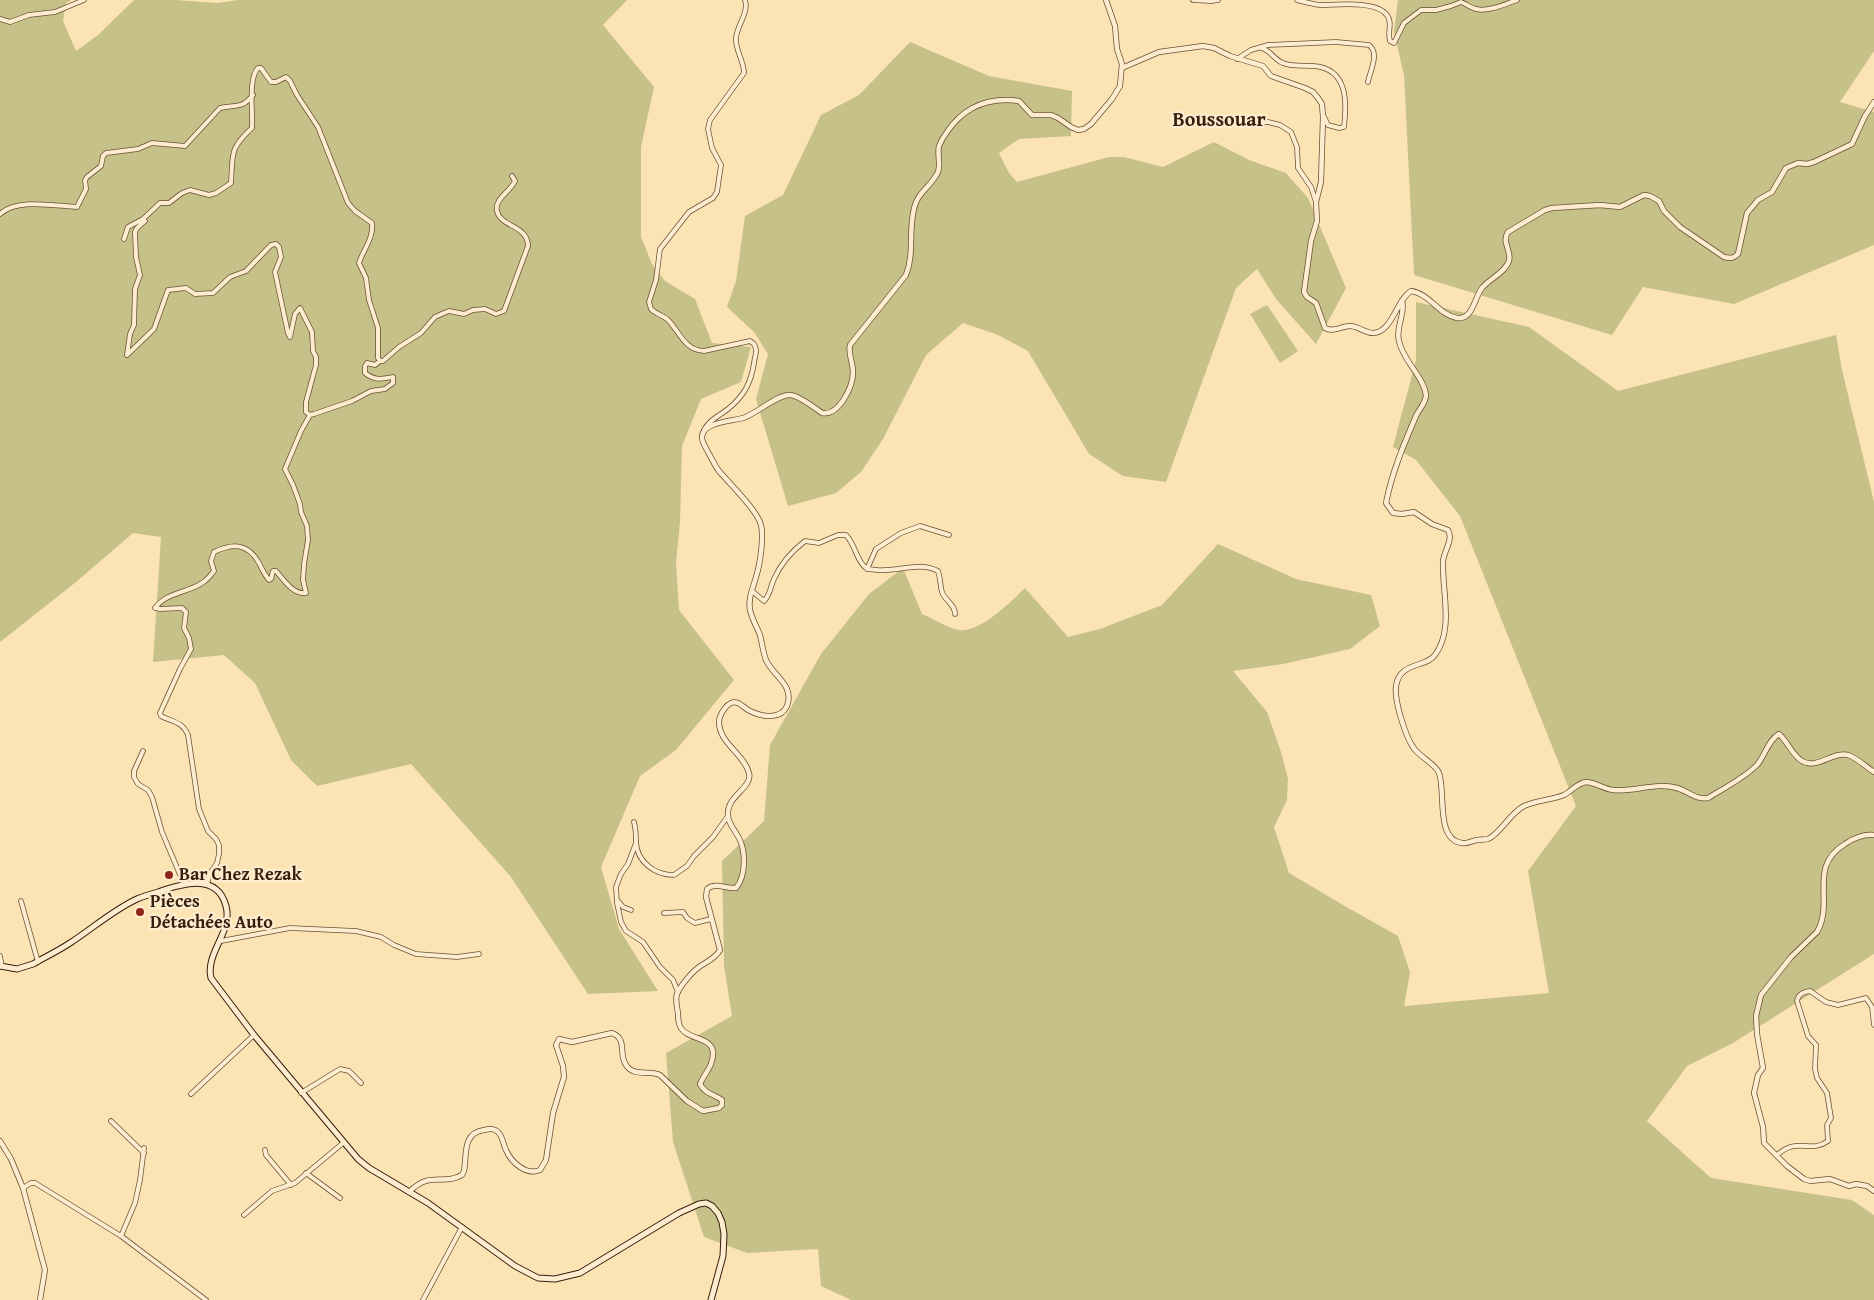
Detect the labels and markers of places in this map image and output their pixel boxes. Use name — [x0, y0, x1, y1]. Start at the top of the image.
place label: Bar Chez Rezak — [179, 864, 302, 886]
marker: Bar Chez Rezak — [163, 869, 175, 881]
place label: Pièces Détachées Auto — [150, 891, 273, 934]
marker: Pièces Détachées Auto — [134, 906, 146, 918]

